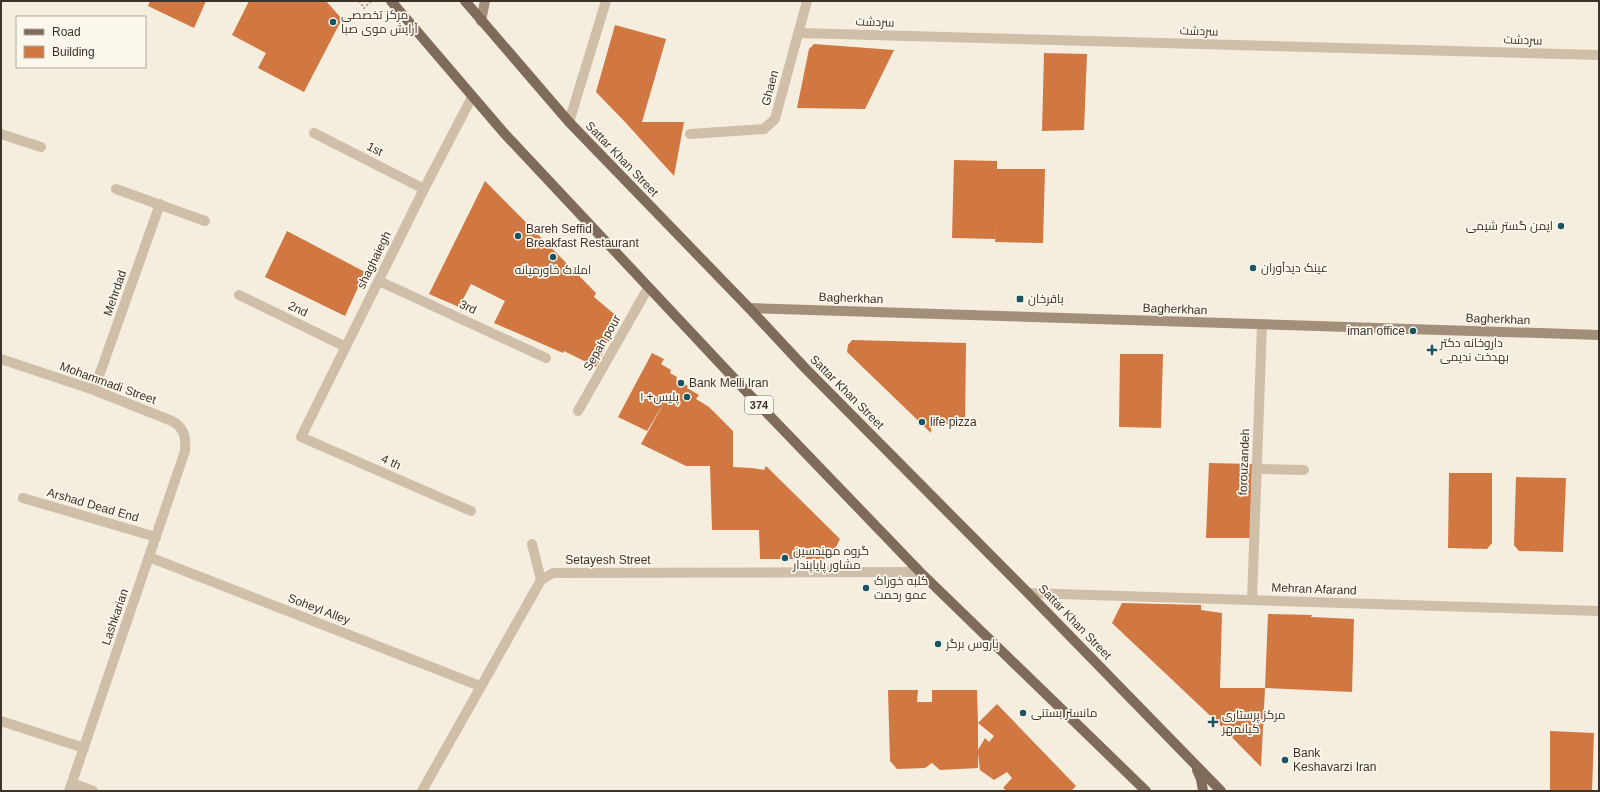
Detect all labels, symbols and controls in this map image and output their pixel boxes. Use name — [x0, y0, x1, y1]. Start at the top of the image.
place label: مرکز تخصصی آرایش موی صبا — [341, 8, 419, 36]
street label: سردشت — [855, 14, 895, 30]
legend — [16, 16, 146, 68]
marker: مرکز تخصصی آرایش موی صبا — [328, 17, 338, 27]
street label: سردشت — [1179, 23, 1219, 39]
text: Road — [52, 25, 81, 39]
street label: سردشت — [1503, 32, 1543, 48]
text: Building — [52, 45, 95, 59]
street label: Ghaen — [759, 69, 781, 107]
street label: Sattar Khan Street — [583, 119, 662, 200]
street label: 1st — [365, 139, 386, 159]
place label: ایمن گستر شیمی — [1466, 219, 1553, 233]
marker: ایمن گستر شیمی — [1556, 221, 1566, 231]
place label: Bareh Seffid Breakfast Restaurant — [526, 222, 639, 250]
street label: shaghaiegh — [354, 229, 394, 291]
marker: Bareh Seffid Breakfast Restaurant — [513, 231, 523, 241]
marker: املاک خاورمیانه — [548, 252, 558, 262]
place label: عینک دیدآوران — [1261, 261, 1328, 275]
place label: املاک خاورمیانه — [515, 263, 591, 277]
marker: عینک دیدآوران — [1248, 263, 1258, 273]
street label: Mehrdad — [101, 268, 129, 318]
street label: Bagherkhan — [818, 290, 884, 306]
place label: باقرخان — [1028, 292, 1064, 306]
marker: باقرخان — [1015, 294, 1025, 304]
street label: 3rd — [457, 297, 479, 317]
street label: 2nd — [286, 298, 310, 320]
street label: Bagherkhan — [1142, 301, 1208, 317]
street label: Bagherkhan — [1465, 311, 1531, 327]
street label: Sepah pour — [580, 313, 624, 373]
place label: iman office — [1347, 324, 1405, 338]
marker: iman office — [1408, 326, 1418, 336]
place label: داروخانه دکتر بهدخت ندیمی — [1439, 336, 1509, 364]
marker: داروخانه دکتر بهدخت ندیمی — [1427, 345, 1437, 355]
street label: Sattar Khan Street — [807, 352, 887, 432]
street label: Mohammadi Street — [58, 359, 159, 407]
place label: Bank Melli Iran — [689, 376, 768, 390]
marker: Bank Melli Iran — [676, 378, 686, 388]
place label: پلیس+۱۰ — [640, 390, 680, 406]
marker: پلیس+۱۰ — [682, 392, 692, 402]
road number: 374 — [745, 396, 773, 414]
place label: life pizza — [930, 415, 977, 429]
marker: life pizza — [917, 417, 927, 427]
street label: forouzandeh — [1236, 428, 1252, 496]
street label: 4 th — [379, 452, 403, 472]
street label: Arshad Dead End — [46, 485, 140, 525]
place label: گروه مهندسین مشاور پایاپندار — [792, 544, 869, 574]
street label: Setayesh Street — [565, 553, 651, 567]
marker: گروه مهندسین مشاور پایاپندار — [780, 553, 790, 563]
place label: کلبه خوراک عمو رحمت — [874, 574, 928, 602]
street label: Mehran Afarand — [1271, 581, 1357, 597]
street label: Sattar Khan Street — [1036, 582, 1115, 663]
marker: کلبه خوراک عمو رحمت — [861, 583, 871, 593]
street label: Lashkarian — [99, 587, 131, 647]
street label: Soheyl Alley — [286, 591, 352, 627]
place label: باروس برگر — [945, 637, 999, 651]
marker: باروس برگر — [933, 639, 943, 649]
place label: مانستر بستنی — [1031, 706, 1097, 720]
marker: مانستر بستنی — [1018, 708, 1028, 718]
place label: مرکز پرستاری کیانمهر — [1221, 708, 1285, 736]
marker: مرکز پرستاری کیانمهر — [1207, 716, 1219, 728]
place label: Bank Keshavarzi Iran — [1293, 746, 1376, 774]
marker: Bank Keshavarzi Iran — [1280, 755, 1290, 765]

